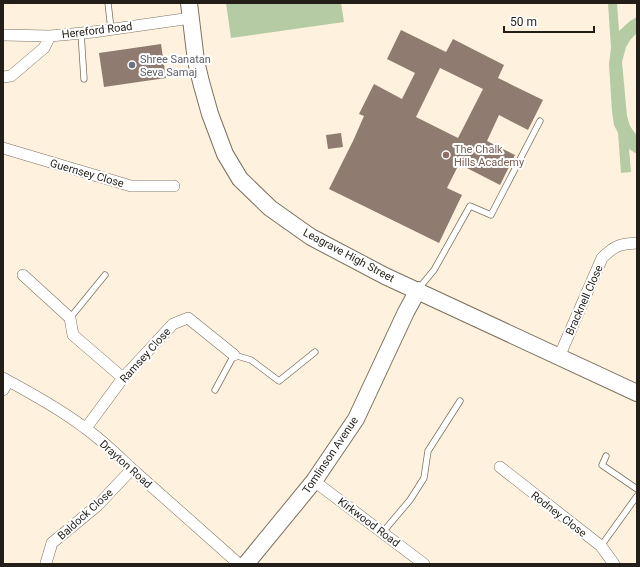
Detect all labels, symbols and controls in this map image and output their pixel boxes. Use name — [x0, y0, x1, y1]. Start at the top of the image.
scale bar — [504, 8, 594, 34]
text: 50 m — [510, 15, 537, 29]
street label: Hereford Road — [61, 20, 133, 41]
place label: Shree Sanatan Seva Samaj — [140, 53, 211, 79]
marker: Shree Sanatan Seva Samaj — [127, 60, 137, 70]
place label: The Chalk Hills Academy — [454, 143, 525, 169]
marker: The Chalk Hills Academy — [441, 150, 451, 160]
street label: Guernsey Close — [48, 157, 125, 190]
street label: Leagrave High Street — [301, 226, 397, 285]
street label: Bracknell Close — [563, 263, 606, 337]
street label: Ramsey Close — [117, 325, 174, 385]
street label: Tomlinson Avenue — [300, 414, 361, 496]
street label: Drayton Road — [97, 438, 154, 491]
street label: Baldock Close — [55, 486, 116, 543]
street label: Rodney Close — [528, 489, 589, 540]
street label: Kirkwood Road — [335, 495, 402, 550]

